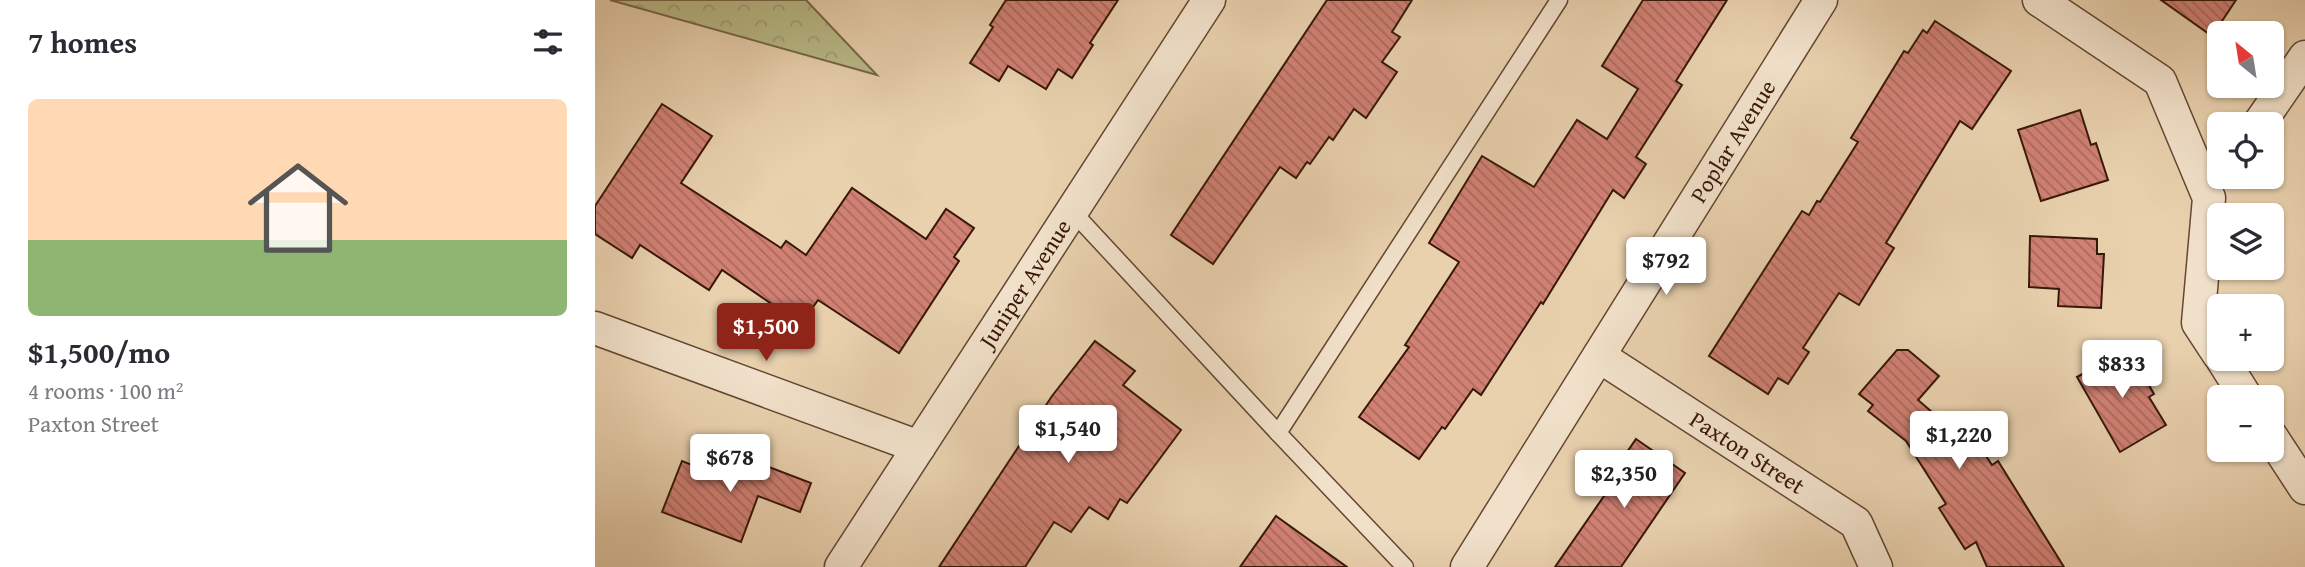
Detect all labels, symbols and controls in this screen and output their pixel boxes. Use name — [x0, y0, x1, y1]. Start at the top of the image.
text: 7 homes — [28, 20, 137, 64]
north arrow — [2207, 21, 2284, 98]
map controls — [2207, 21, 2284, 462]
icon: filters — [529, 23, 567, 61]
street label: Poplar Avenue — [1682, 73, 1783, 209]
button: locate — [2207, 112, 2284, 189]
icon: home — [235, 145, 361, 271]
button: layers — [2207, 203, 2284, 280]
street label: Juniper Avenue — [969, 212, 1079, 357]
pin: $792 — [1625, 238, 1707, 297]
text: $792 — [1642, 243, 1690, 276]
button: + — [2207, 294, 2284, 371]
pin: $1,500 — [709, 304, 823, 363]
text: $1,500 — [733, 309, 799, 342]
text: $1,500/mo — [28, 330, 170, 374]
pin: $833 — [2081, 340, 2163, 400]
text: $833 — [2098, 346, 2146, 379]
text: 4 rooms · 100 m² — [28, 374, 183, 407]
button: − — [2207, 385, 2284, 462]
street label: Paxton Street — [1684, 402, 1812, 502]
pin: $1,540 — [1011, 406, 1125, 465]
text: Paxton Street — [28, 407, 159, 440]
text: $1,540 — [1035, 411, 1101, 444]
pin: $1,220 — [1902, 412, 2016, 471]
text: $1,220 — [1926, 417, 1992, 450]
pin: $678 — [689, 434, 771, 494]
text: $678 — [706, 440, 754, 473]
pin: $2,350 — [1567, 450, 1681, 510]
text: $2,350 — [1591, 456, 1657, 489]

